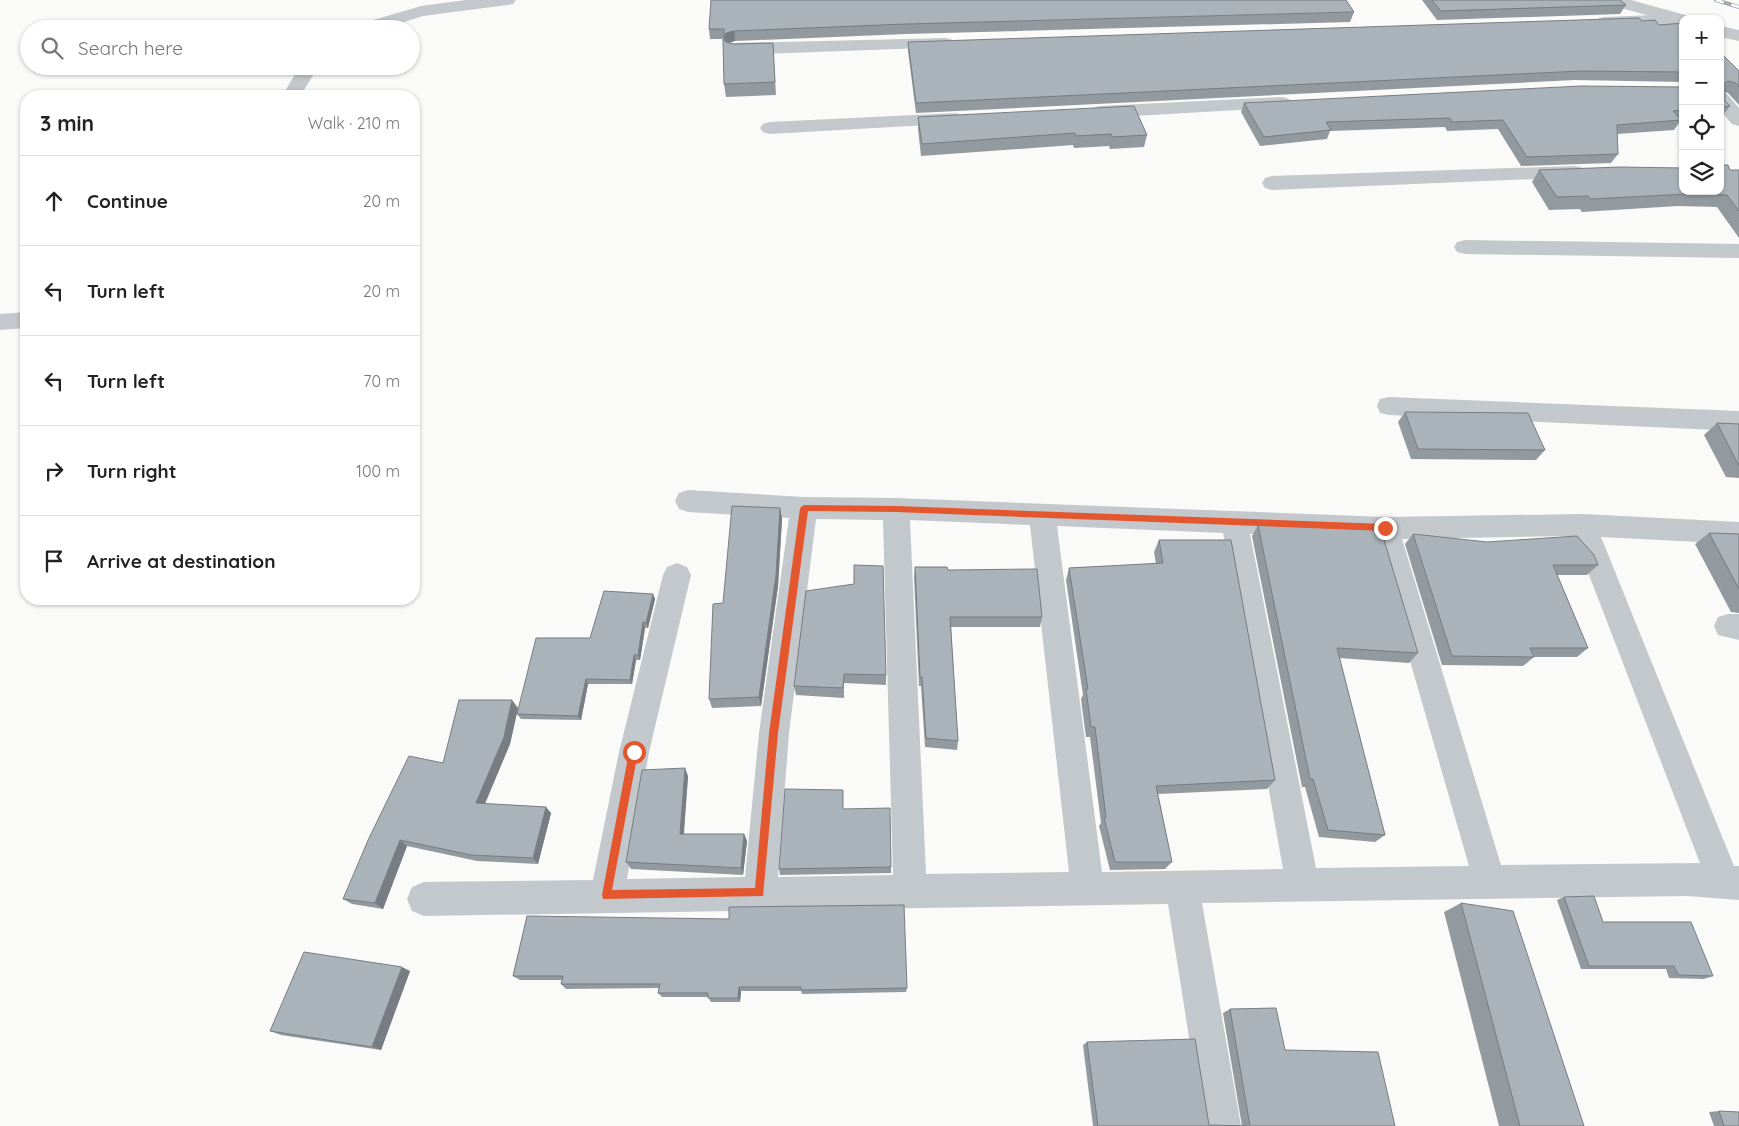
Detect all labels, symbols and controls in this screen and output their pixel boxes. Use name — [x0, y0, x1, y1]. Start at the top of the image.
map controls — [1679, 15, 1724, 195]
button: + — [1679, 15, 1724, 60]
search box — [20, 20, 420, 75]
icon: search — [38, 34, 66, 62]
text: Search here — [78, 36, 183, 60]
button: − — [1679, 60, 1724, 105]
button: locate — [1679, 105, 1724, 150]
text: 3 min — [40, 110, 94, 136]
text: Walk · 210 m — [308, 113, 400, 133]
button: layers — [1679, 150, 1724, 195]
icon: ahead — [40, 187, 68, 215]
text: Continue — [87, 189, 168, 213]
text: 20 m — [363, 191, 400, 211]
icon: left — [40, 277, 68, 305]
text: Turn left — [87, 279, 165, 303]
text: 20 m — [363, 281, 400, 301]
icon: left — [40, 367, 68, 395]
text: Turn left — [87, 369, 165, 393]
text: 70 m — [363, 371, 400, 391]
icon: right — [40, 457, 68, 485]
text: Turn right — [87, 459, 176, 483]
text: 100 m — [356, 461, 400, 481]
route end — [1374, 517, 1397, 540]
icon: arrive — [40, 547, 68, 575]
text: Arrive at destination — [87, 549, 276, 573]
route start — [623, 741, 646, 764]

